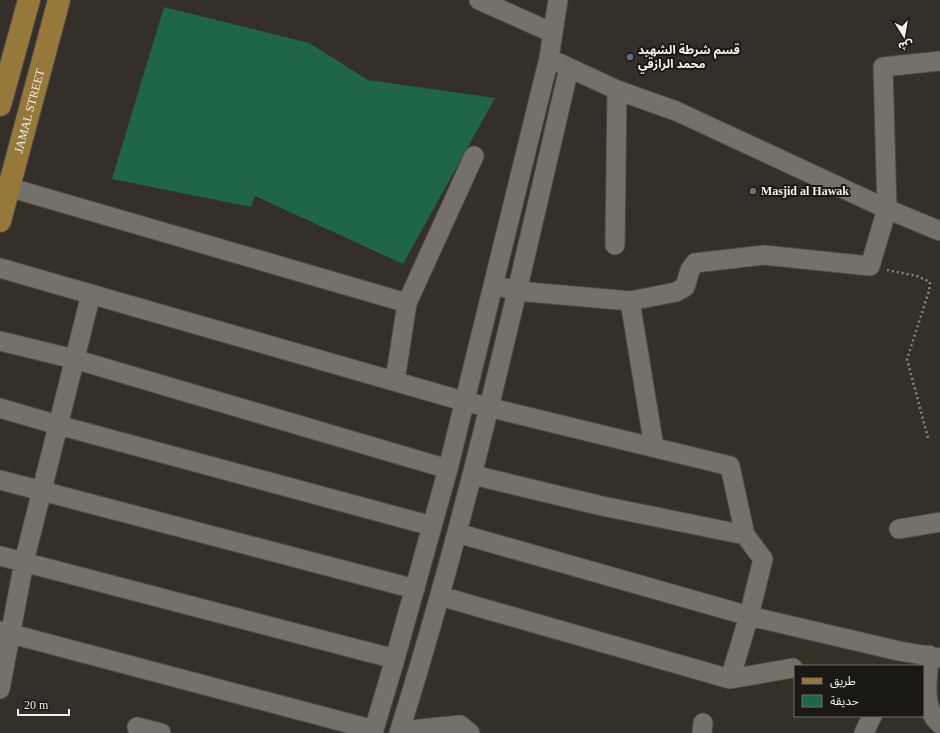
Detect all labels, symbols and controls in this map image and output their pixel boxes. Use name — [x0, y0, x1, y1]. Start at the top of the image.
north arrow — [884, 16, 924, 56]
text: ش — [897, 38, 914, 53]
place label: قسم شرطة الشهيد محمد الرازقي — [638, 43, 740, 74]
marker: قسم شرطة الشهيد محمد الرازقي — [625, 52, 635, 62]
street label: JAMAL STREET — [11, 67, 48, 155]
place label: Masjid al Hawak — [761, 184, 849, 198]
marker: Masjid al Hawak — [748, 186, 758, 196]
legend — [794, 665, 924, 717]
text: طريق — [830, 674, 856, 689]
scale bar — [18, 691, 69, 717]
text: حديقة — [830, 694, 859, 708]
text: 20 m — [24, 698, 49, 712]

